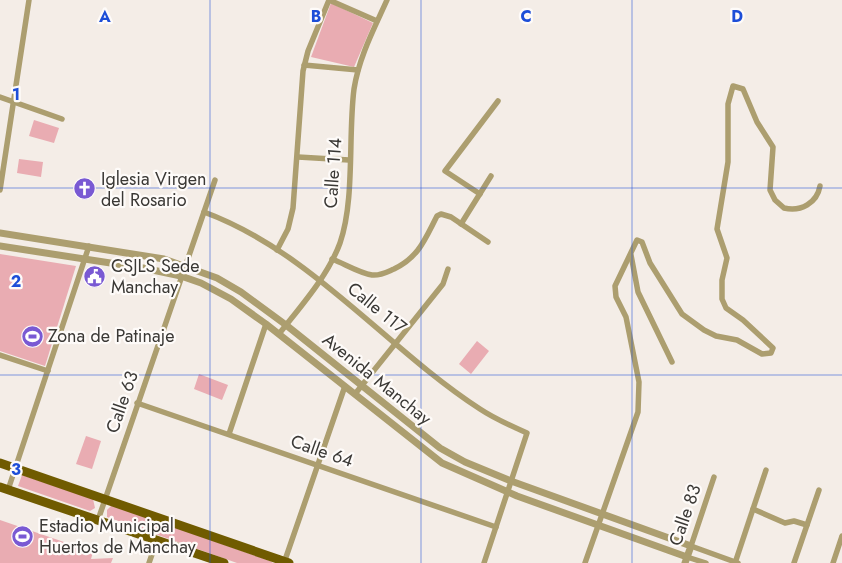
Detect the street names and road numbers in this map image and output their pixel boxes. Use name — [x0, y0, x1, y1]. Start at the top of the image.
street label: Calle 114 — [318, 137, 348, 209]
street label: Calle 117 — [342, 276, 413, 340]
street label: Avenida Manchay — [317, 327, 437, 431]
street label: Calle 63 — [99, 367, 145, 437]
street label: Calle 64 — [287, 428, 357, 474]
street label: Calle 83 — [662, 481, 708, 549]

